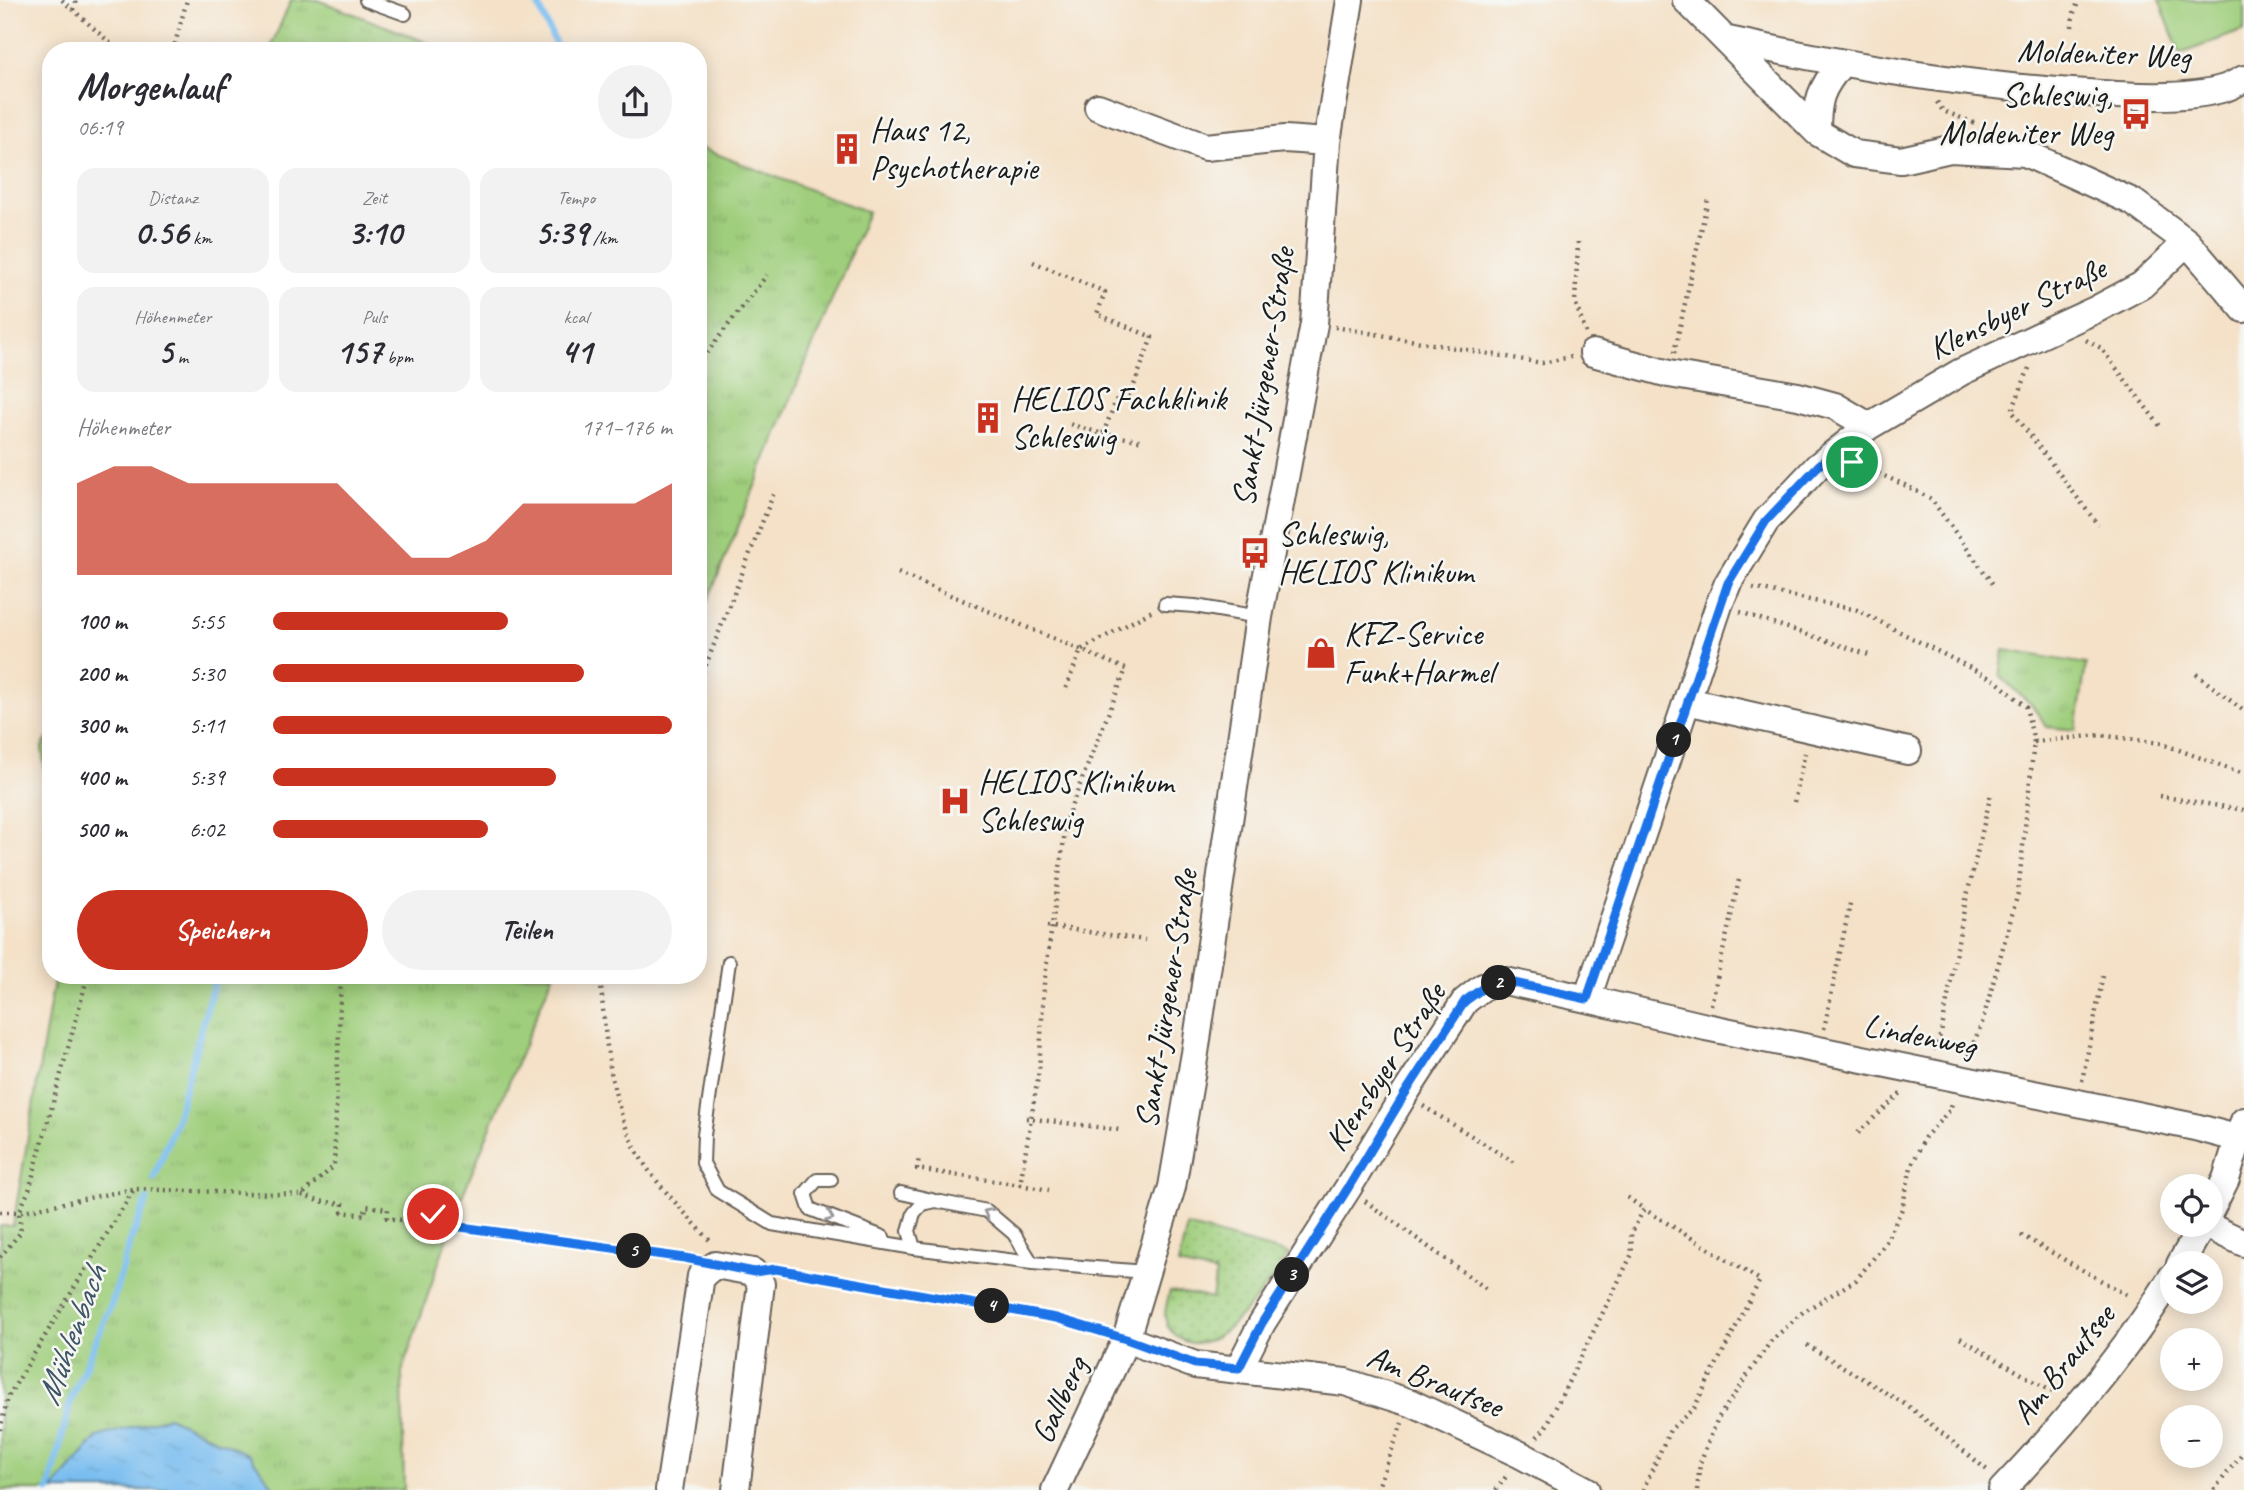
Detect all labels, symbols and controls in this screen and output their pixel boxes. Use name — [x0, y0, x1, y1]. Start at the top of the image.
street label: Moldeniter Weg — [2017, 29, 2194, 77]
text: Morgenlauf — [77, 63, 224, 110]
button: share — [598, 65, 672, 139]
place label: Schleswig, Moldeniter Weg — [1940, 74, 2115, 154]
bus stop icon: Schleswig, Moldeniter Weg — [2119, 97, 2153, 131]
place label: Haus 12, Psychotherapie — [870, 109, 1040, 189]
text: 06:19 — [77, 113, 123, 142]
building icon: Haus 12, Psychotherapie — [830, 132, 864, 166]
text: Distanz — [148, 186, 198, 210]
text: Zeit — [362, 186, 387, 210]
text: Tempo — [557, 186, 595, 210]
text: 0.56 — [134, 210, 188, 255]
text: 3:10 — [347, 210, 402, 255]
text: 5:39 — [535, 210, 588, 255]
text: km — [188, 226, 212, 250]
text: /km — [588, 226, 617, 250]
street label: Sankt-Jürgener-Straße — [1222, 242, 1305, 509]
street label: Klensbyer Straße — [1921, 246, 2115, 369]
text: Höhenmeter — [134, 305, 211, 329]
text: Puls — [362, 305, 387, 329]
text: kcal — [564, 305, 589, 329]
text: 5 — [158, 329, 173, 374]
text: 157 — [336, 329, 382, 374]
text: 41 — [560, 329, 592, 374]
text: m — [173, 345, 188, 369]
text: bpm — [382, 345, 413, 369]
place label: HELIOS Fachklinik Schleswig — [1011, 378, 1228, 458]
building icon: HELIOS Fachklinik Schleswig — [971, 401, 1005, 435]
text: Höhenmeter — [77, 413, 170, 442]
text: 171–176 m — [581, 413, 672, 442]
pin — [1822, 432, 1882, 492]
icon: arrive — [1833, 443, 1871, 481]
place label: Schleswig, HELIOS Klinikum — [1278, 513, 1476, 593]
bus stop icon: Schleswig, HELIOS Klinikum — [1238, 536, 1272, 570]
text: 100 m — [77, 607, 127, 636]
text: 5:55 — [189, 607, 225, 636]
place label: KFZ-Service Funk+Harmel — [1344, 613, 1499, 693]
shop icon: KFZ-Service Funk+Harmel — [1304, 636, 1338, 670]
text: 200 m — [77, 659, 127, 688]
text: 5:30 — [189, 659, 225, 688]
text: 300 m — [77, 711, 127, 740]
text: 5:11 — [189, 711, 225, 740]
pin: 1 — [1656, 722, 1692, 758]
text: 1 — [1669, 727, 1678, 751]
place label: HELIOS Klinikum Schleswig — [978, 761, 1176, 841]
text: 400 m — [77, 763, 127, 792]
text: 5:39 — [189, 763, 225, 792]
hospital icon: HELIOS Klinikum Schleswig — [938, 784, 972, 818]
text: 500 m — [77, 815, 126, 844]
text: 6:02 — [189, 815, 225, 844]
street label: Sankt-Jürgener-Straße — [1125, 864, 1208, 1131]
button: Speichern — [77, 890, 368, 970]
button: Teilen — [382, 890, 672, 970]
pin: 2 — [1482, 965, 1516, 1000]
text: 2 — [1494, 970, 1503, 994]
street label: Klensbyer Straße — [1315, 973, 1456, 1159]
street label: Lindenweg — [1860, 1004, 1982, 1067]
map controls — [2160, 1174, 2223, 1468]
button: locate — [2160, 1174, 2223, 1237]
pin — [403, 1184, 463, 1244]
icon: check — [414, 1195, 452, 1233]
one-way arrow — [983, 1208, 995, 1222]
one-way arrow — [822, 1209, 834, 1223]
pin: 5 — [616, 1234, 652, 1268]
text: 5 — [629, 1238, 638, 1262]
button: layers — [2160, 1251, 2223, 1314]
water label: Mühlenbach — [25, 1257, 118, 1411]
pin: 3 — [1274, 1258, 1310, 1292]
text: 3 — [1287, 1262, 1296, 1286]
pin: 4 — [974, 1288, 1010, 1324]
text: 4 — [987, 1293, 996, 1317]
street label: Am Brautsee — [2002, 1294, 2126, 1433]
button: + — [2160, 1328, 2223, 1391]
street label: Am Brautsee — [1361, 1335, 1511, 1428]
street label: Gallberg — [1021, 1348, 1098, 1450]
button: − — [2160, 1405, 2223, 1468]

